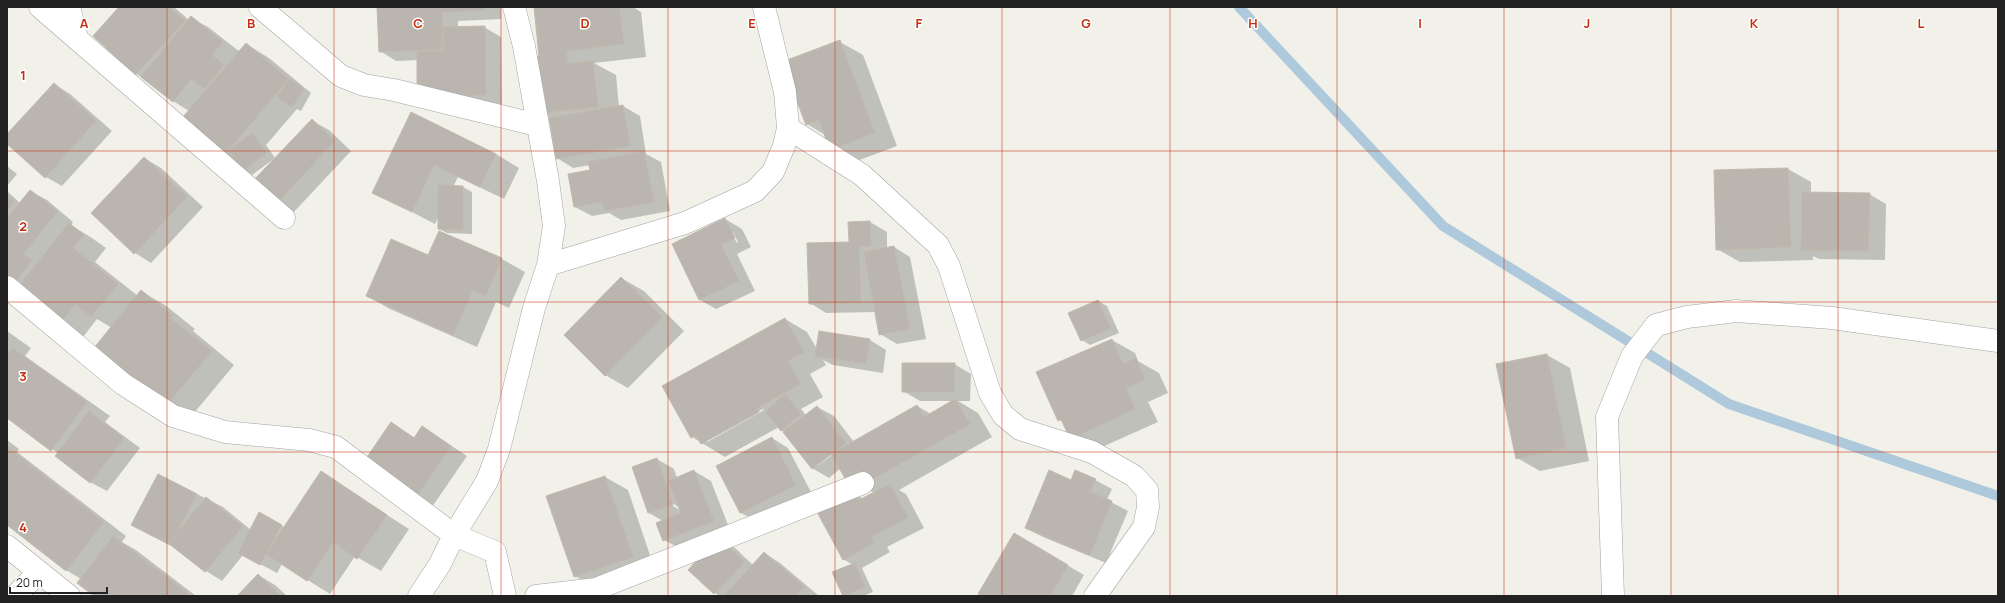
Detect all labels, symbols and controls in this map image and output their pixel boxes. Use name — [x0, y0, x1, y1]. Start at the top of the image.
text: A — [80, 14, 89, 32]
text: B — [247, 14, 255, 32]
text: C — [413, 14, 423, 32]
text: D — [580, 14, 590, 32]
text: E — [748, 14, 756, 32]
text: F — [916, 14, 923, 32]
text: G — [1081, 14, 1091, 32]
text: H — [1248, 14, 1258, 32]
text: I — [1418, 14, 1422, 32]
text: J — [1584, 14, 1590, 32]
text: K — [1750, 14, 1759, 32]
text: L — [1918, 14, 1925, 32]
text: 1 — [20, 66, 26, 84]
text: 2 — [19, 217, 27, 235]
text: 3 — [19, 367, 27, 385]
text: 4 — [19, 518, 27, 536]
scale bar — [10, 569, 107, 595]
text: 20 m — [16, 574, 43, 591]

